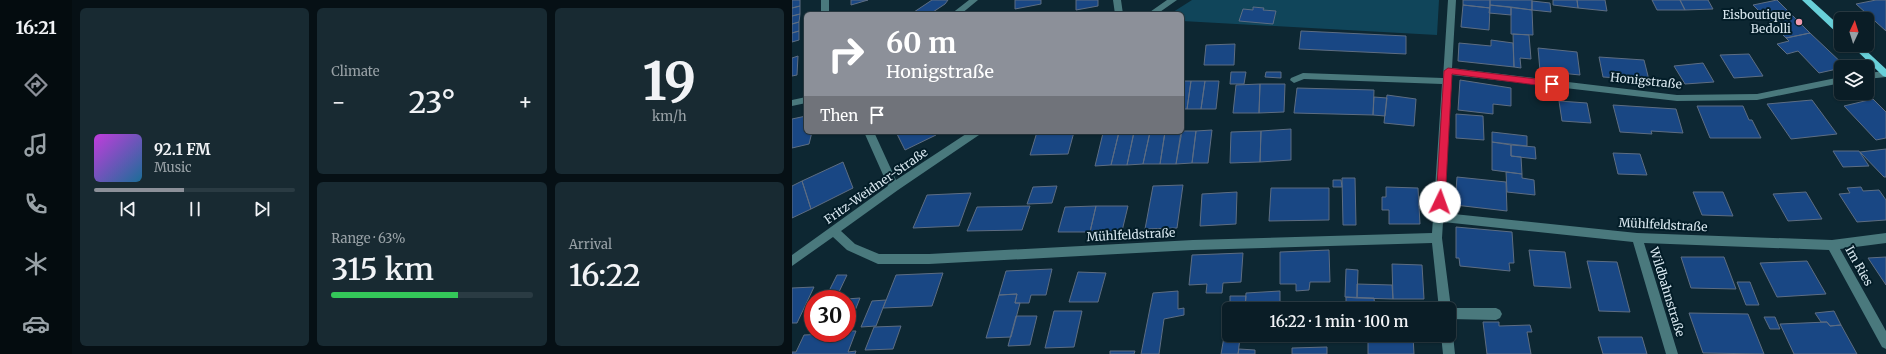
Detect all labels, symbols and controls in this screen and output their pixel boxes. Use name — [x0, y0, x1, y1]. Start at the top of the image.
place label: Eisboutique Bedolli — [1722, 7, 1791, 36]
north arrow — [1834, 12, 1874, 52]
map controls — [1834, 12, 1874, 100]
text: 16:21 — [15, 16, 57, 39]
marker: Eisboutique Bedolli — [1794, 17, 1804, 27]
text: 60 m — [886, 25, 956, 61]
icon: right — [820, 28, 872, 80]
text: 19 — [642, 49, 696, 114]
text: Honigstraße — [886, 60, 994, 83]
button: layers — [1834, 60, 1874, 100]
text: Climate — [331, 63, 379, 80]
pin — [1535, 67, 1569, 101]
street label: Honigstraße — [1609, 69, 1683, 92]
icon: directions — [22, 71, 50, 99]
icon: arrive — [1541, 73, 1563, 95]
text: 23° — [408, 83, 456, 121]
text: − — [331, 88, 346, 116]
text: + — [518, 88, 533, 116]
icon: arrive — [866, 104, 888, 126]
text: Then — [820, 106, 858, 125]
text: km/h — [652, 108, 687, 125]
icon: music — [22, 131, 50, 159]
text: 92.1 FM — [154, 140, 211, 159]
street label: Fritz-Weidner-Straße — [821, 144, 930, 227]
text: Music — [154, 159, 192, 176]
position arrow — [1419, 181, 1461, 223]
icon: phone — [22, 190, 50, 218]
icon: previous — [117, 198, 139, 220]
icon: pause — [184, 198, 206, 220]
icon: next — [251, 198, 273, 220]
street label: Mühlfeldstraße — [1618, 215, 1708, 234]
street label: Mühlfeldstraße — [1086, 225, 1176, 244]
text: Range · 63% — [331, 230, 405, 247]
text: Arrival — [569, 236, 612, 253]
street label: Im Ries — [1842, 243, 1877, 289]
street label: Wildbahnstraße — [1646, 244, 1688, 338]
icon: climate — [22, 250, 50, 278]
text: 315 km — [331, 250, 434, 288]
text: 16:22 — [569, 256, 641, 294]
speed limit sign: 30 — [804, 290, 856, 342]
icon: car — [22, 310, 50, 338]
text: 16:22 · 1 min · 100 m — [1270, 312, 1408, 331]

